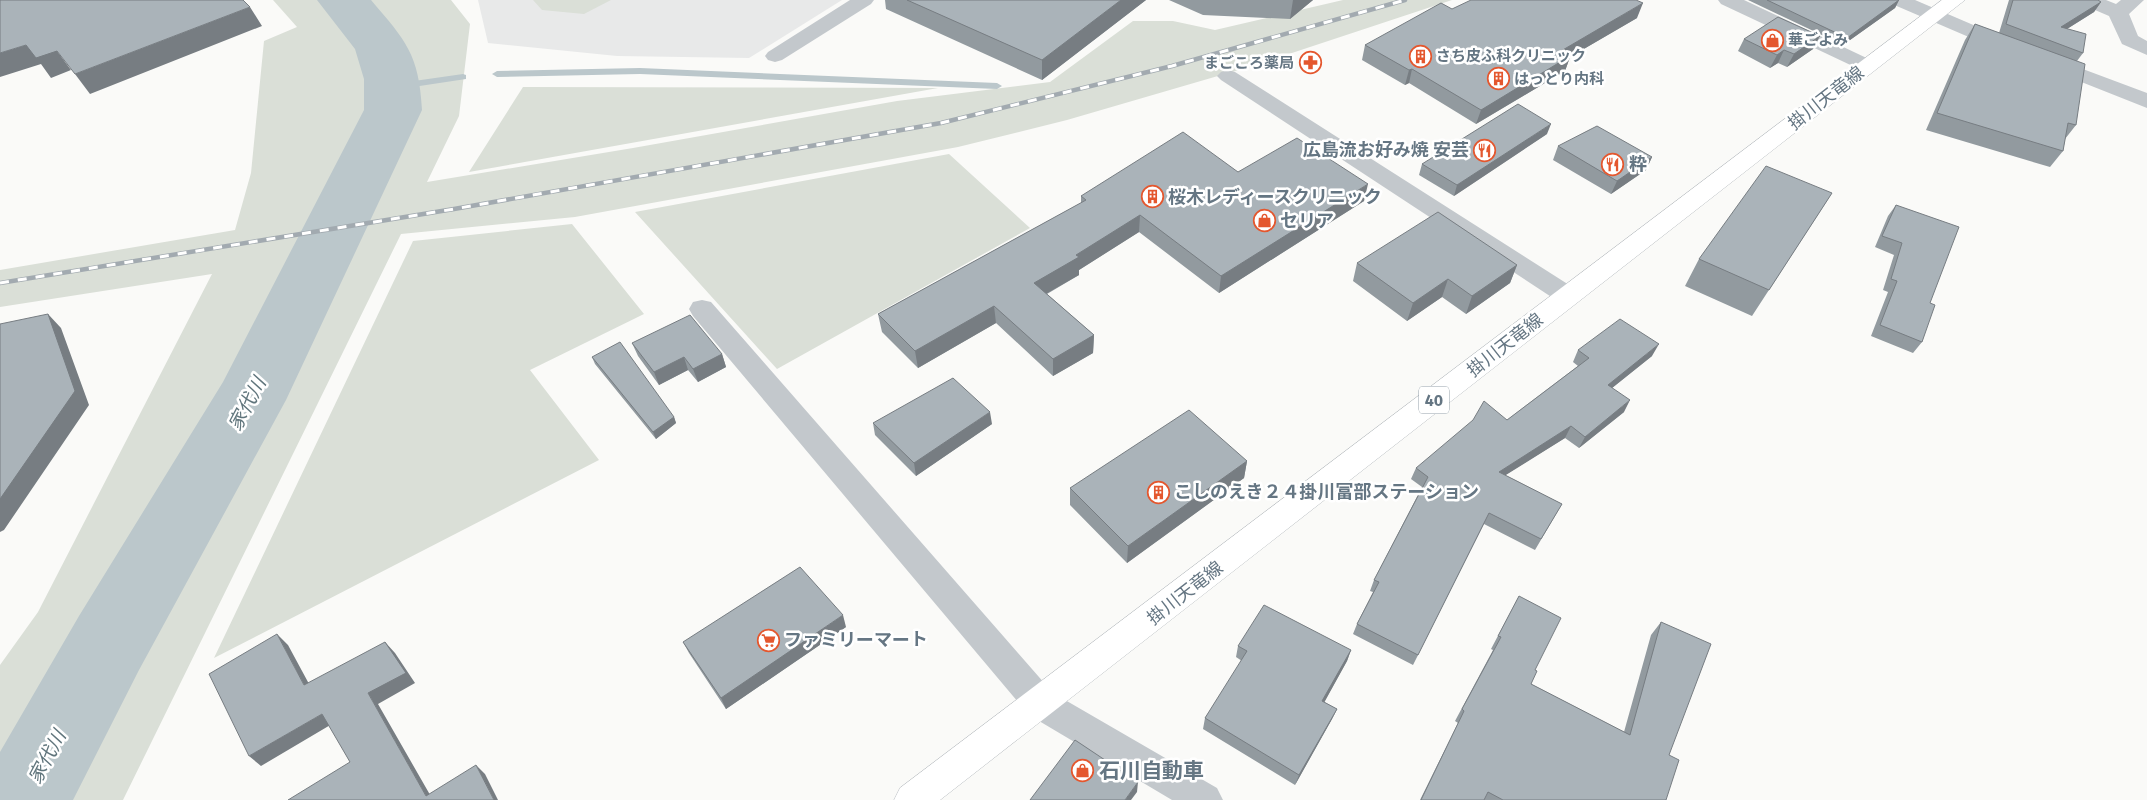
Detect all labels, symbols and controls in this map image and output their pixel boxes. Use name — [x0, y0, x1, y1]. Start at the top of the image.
shop icon: 華ごよみ — [1760, 28, 1784, 52]
place label: 華ごよみ — [1788, 31, 1848, 49]
building icon: さち皮ふ科クリニック — [1408, 44, 1432, 68]
place label: さち皮ふ科クリニック — [1436, 47, 1586, 65]
pharmacy icon: まごころ薬局 — [1298, 51, 1322, 75]
place label: まごころ薬局 — [1204, 54, 1294, 72]
street label: 掛川天竜線 — [1784, 62, 1868, 134]
building icon: はっとり内科 — [1486, 67, 1510, 91]
place label: はっとり内科 — [1514, 70, 1604, 88]
restaurant icon: 広島流お好み焼 安芸 — [1473, 138, 1497, 162]
place label: 広島流お好み焼 安芸 — [1303, 139, 1469, 161]
restaurant icon: 粋 — [1601, 152, 1625, 176]
place label: 粋 — [1629, 153, 1647, 175]
building icon: 桜木レディースクリニック — [1140, 185, 1164, 209]
place label: 桜木レディースクリニック — [1168, 186, 1382, 208]
shop icon: セリア — [1252, 209, 1276, 233]
place label: セリア — [1280, 210, 1334, 232]
street label: 掛川天竜線 — [1463, 309, 1547, 381]
water label: 家代川 — [223, 372, 271, 435]
road number: 40 — [1419, 386, 1449, 414]
building icon: こしのえき２４掛川富部ステーション — [1146, 480, 1170, 504]
place label: こしのえき２４掛川富部ステーション — [1174, 481, 1479, 503]
street label: 掛川天竜線 — [1143, 557, 1227, 629]
supermarket icon: ファミリーマート — [756, 628, 780, 652]
place label: ファミリーマート — [784, 629, 928, 651]
water label: 家代川 — [23, 725, 71, 788]
place label: 石川自動車 — [1099, 758, 1204, 784]
shop icon: 石川自動車 — [1071, 759, 1095, 783]

